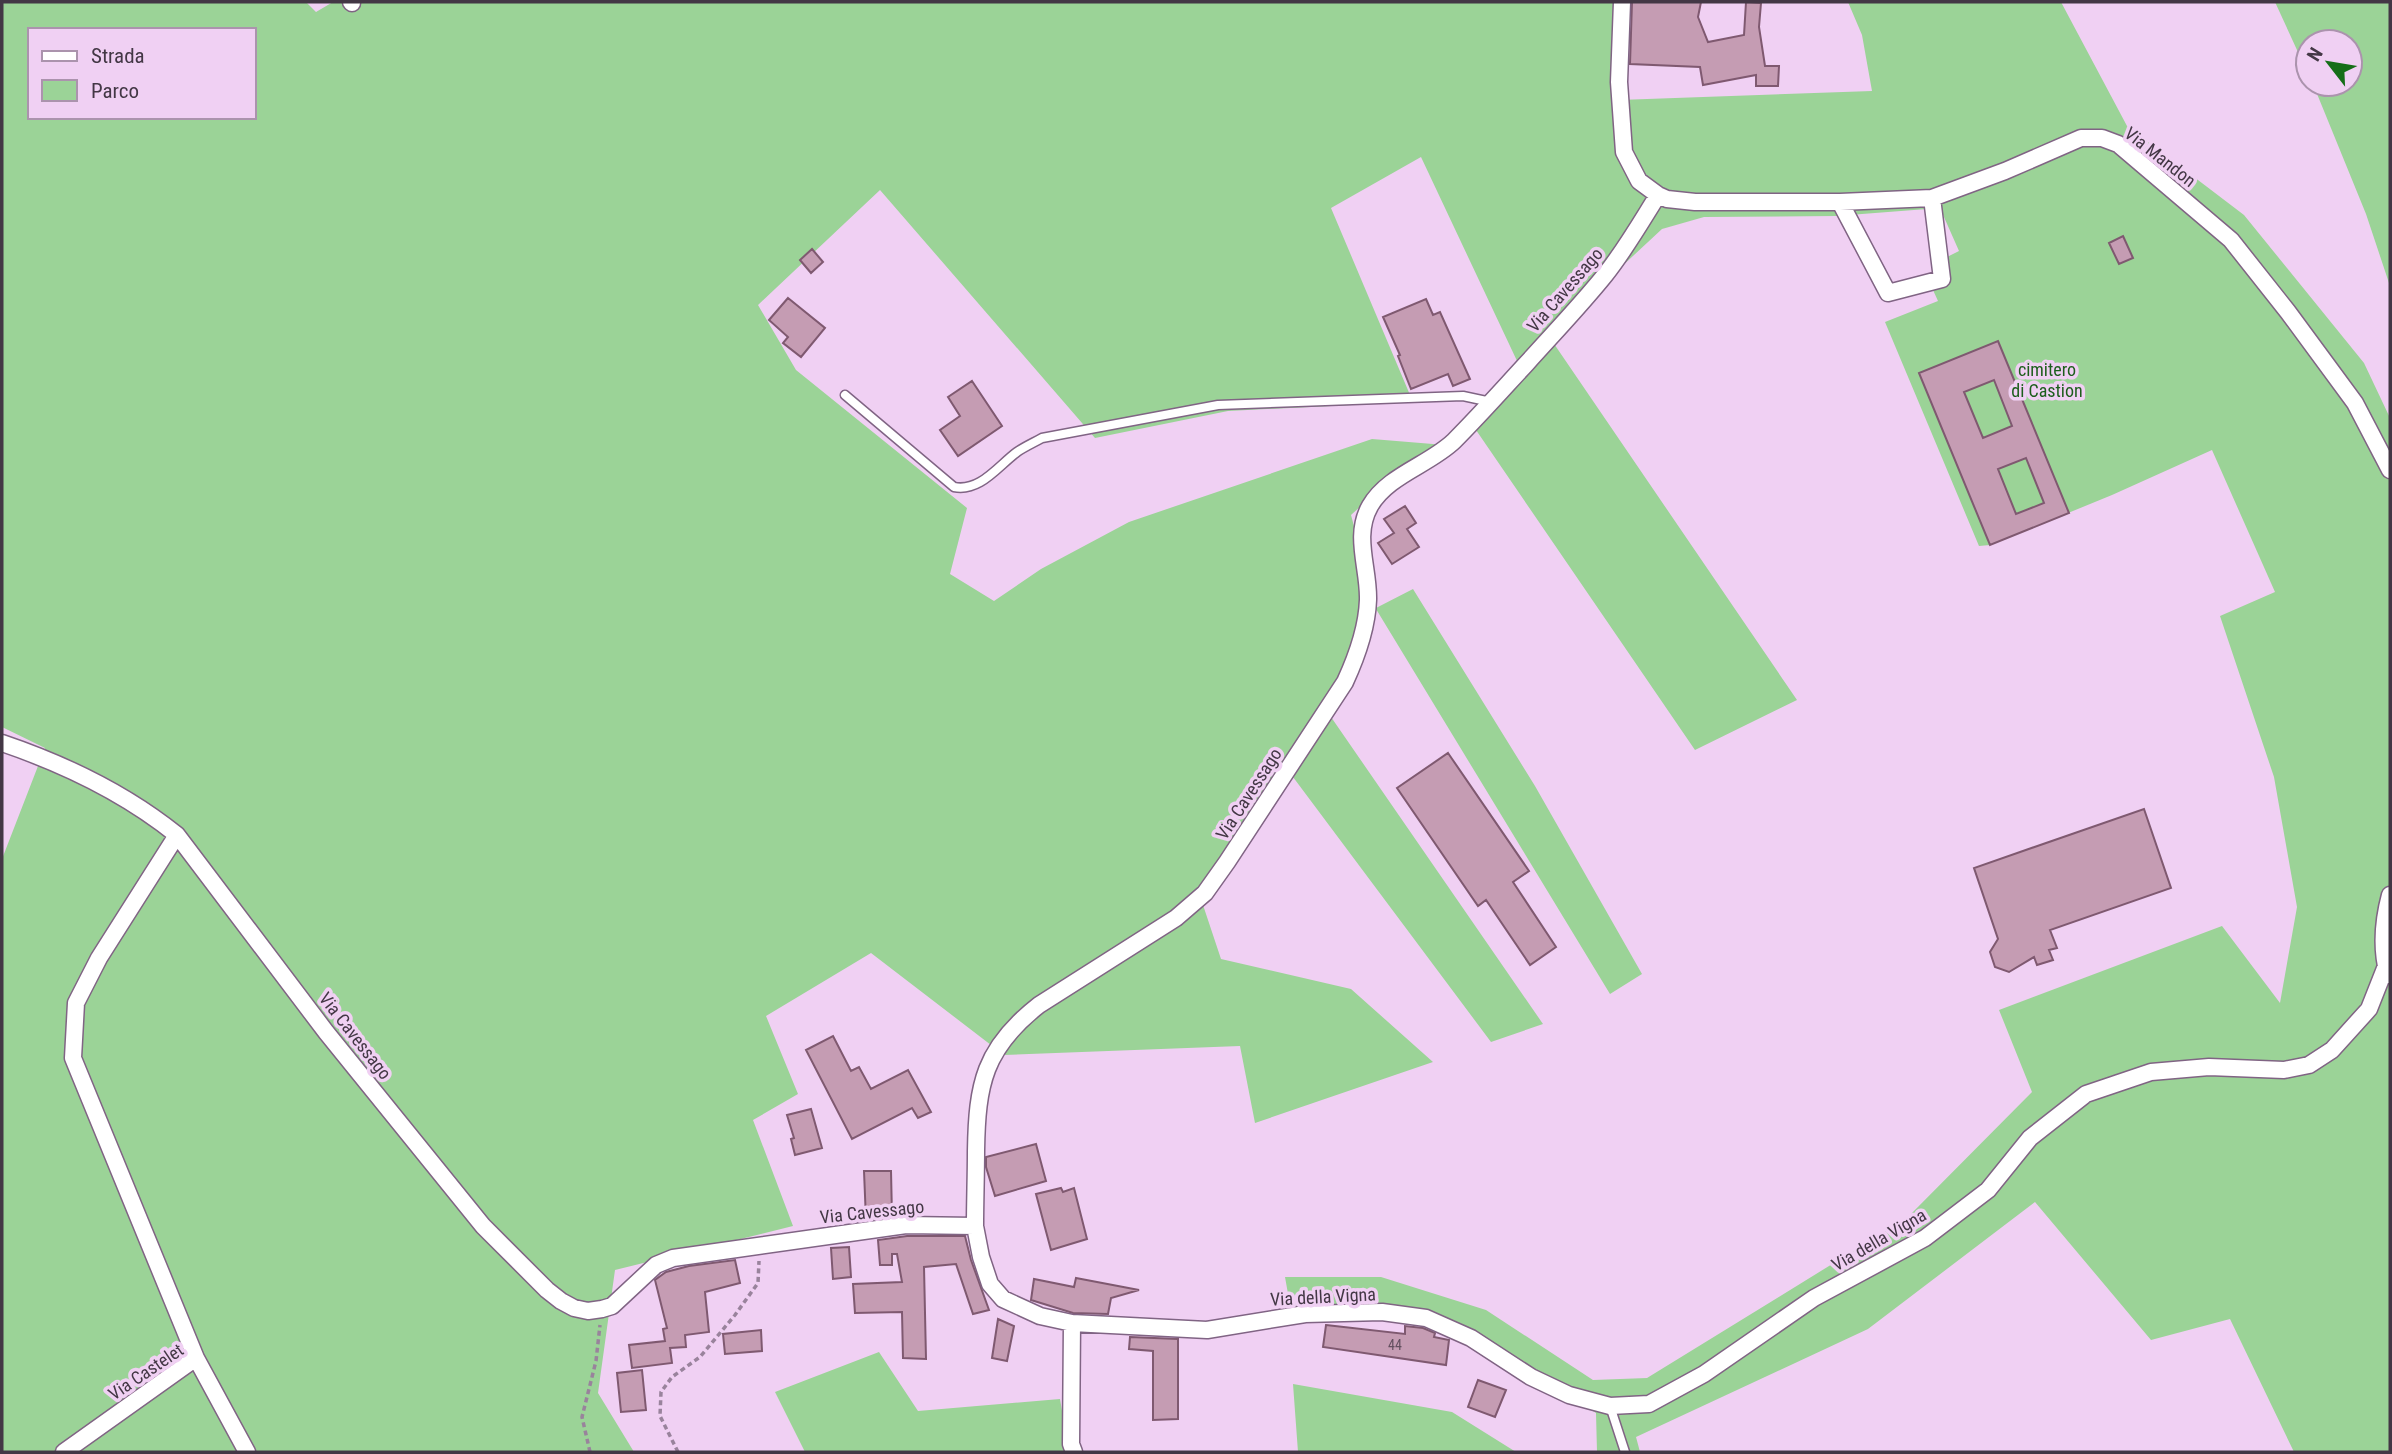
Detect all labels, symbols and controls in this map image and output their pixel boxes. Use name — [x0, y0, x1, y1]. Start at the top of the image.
legend — [28, 28, 256, 119]
north arrow — [2294, 28, 2364, 98]
text: Strada — [91, 44, 145, 68]
text: N — [2302, 44, 2328, 65]
text: Parco — [91, 79, 139, 103]
street label: Via Mandon — [2121, 122, 2200, 191]
street label: Via Cavessago — [1522, 243, 1607, 336]
park label: cimitero di Castion — [2011, 359, 2083, 401]
street label: Via Cavessago — [1211, 744, 1286, 843]
street label: Via Cavessago — [315, 988, 396, 1083]
street label: Via Cavessago — [819, 1196, 925, 1227]
street label: Via della Vigna — [1828, 1204, 1930, 1275]
street label: Via della Vigna — [1270, 1283, 1376, 1310]
house number: 44 — [1388, 1337, 1402, 1353]
street label: Via Castelet — [104, 1339, 187, 1404]

